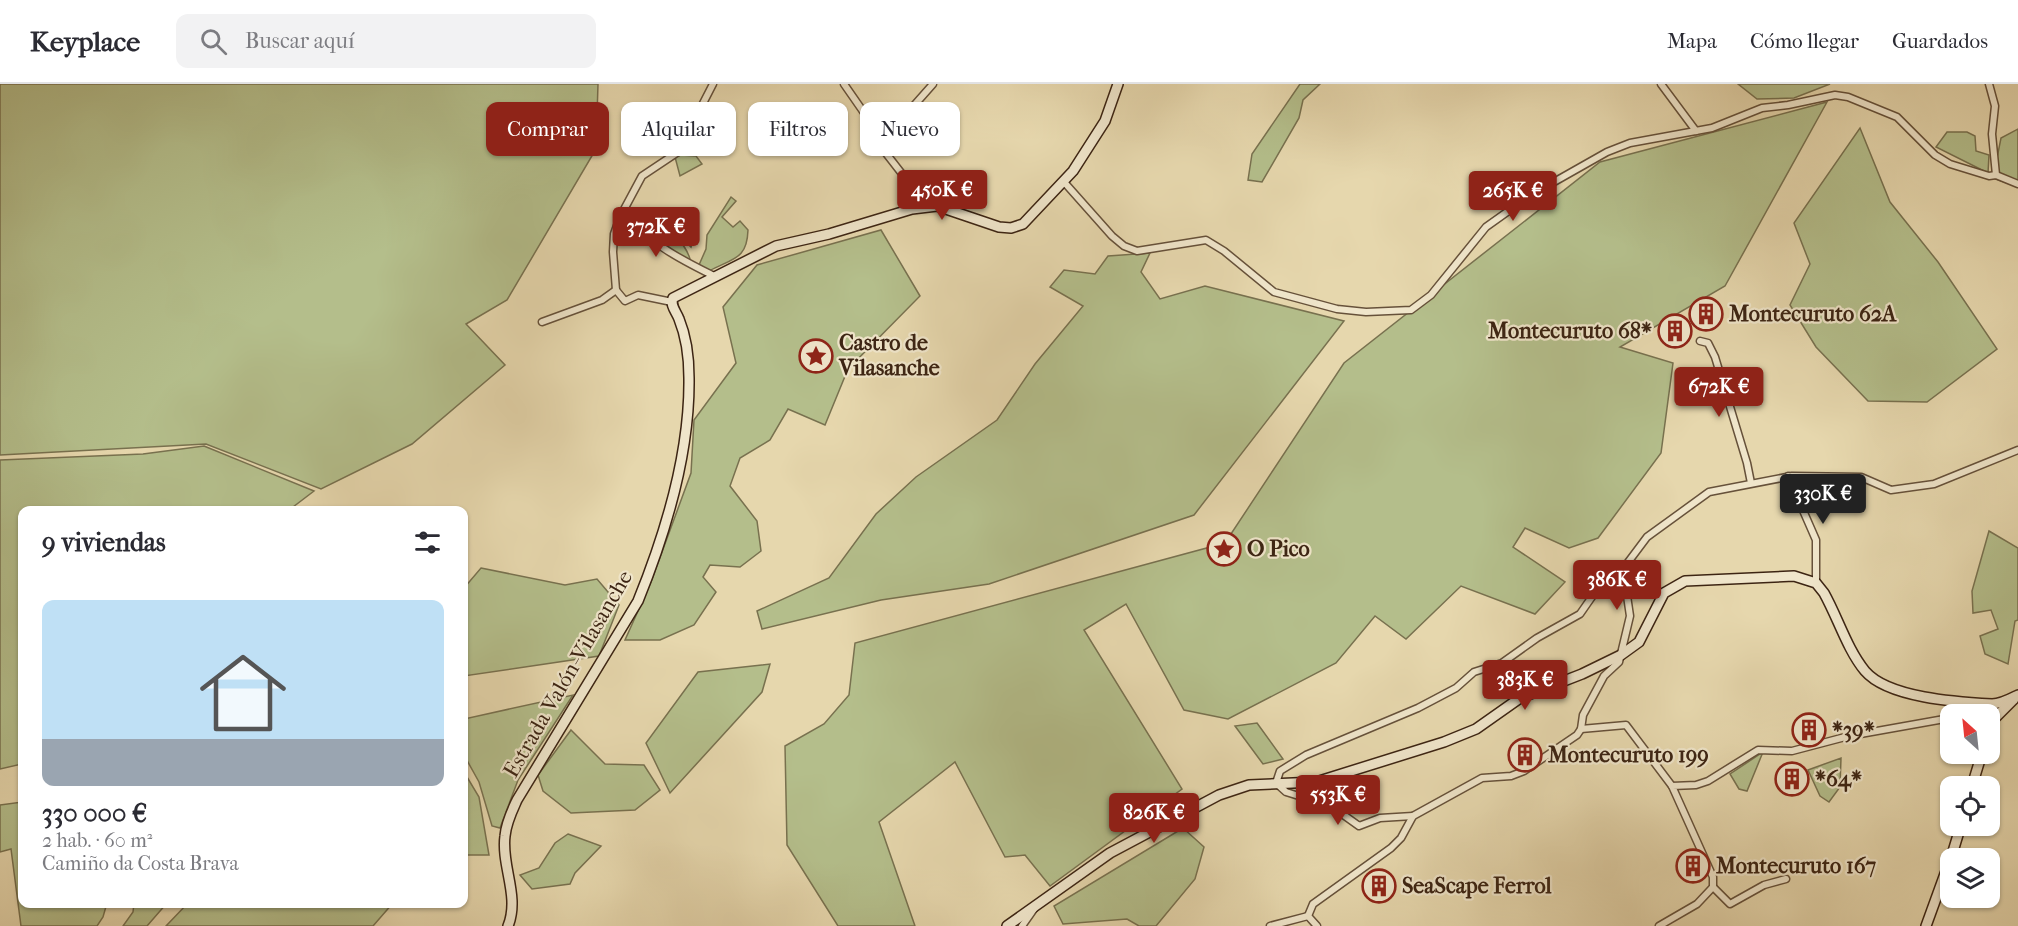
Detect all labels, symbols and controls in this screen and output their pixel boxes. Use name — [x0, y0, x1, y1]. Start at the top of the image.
search box — [176, 14, 596, 68]
text: Keyplace — [30, 25, 140, 58]
icon: search — [197, 25, 230, 58]
text: Buscar aquí — [245, 28, 354, 54]
text: Mapa — [1667, 29, 1717, 53]
text: Cómo llegar — [1750, 29, 1859, 53]
text: Guardados — [1892, 29, 1988, 53]
chip: Comprar — [486, 102, 609, 156]
chip: Alquilar — [621, 102, 736, 156]
chip: Filtros — [748, 102, 848, 156]
chip: Nuevo — [860, 102, 960, 156]
pin: 450K € — [893, 170, 991, 221]
pin: 265K € — [1464, 171, 1562, 222]
text: 450K € — [911, 178, 973, 201]
text: 265K € — [1483, 179, 1543, 202]
pin: 372K € — [607, 207, 705, 258]
text: 372K € — [627, 215, 685, 238]
building icon: Montecuruto 62A — [1688, 296, 1724, 332]
place label: Montecuruto 62A — [1728, 301, 1897, 327]
building icon: Montecuruto 68* — [1657, 313, 1693, 349]
place label: Montecuruto 68* — [1487, 318, 1652, 344]
place label: Castro de Vilasanche — [838, 330, 940, 381]
place icon: Castro de Vilasanche — [798, 338, 834, 374]
pin: 672K € — [1670, 367, 1768, 418]
text: 672K € — [1688, 375, 1750, 398]
pin: 330K € — [1774, 474, 1872, 525]
text: 330K € — [1794, 482, 1852, 505]
icon: filters — [411, 526, 444, 559]
text: 9 viviendas — [42, 527, 166, 558]
place icon: O Pico — [1206, 531, 1242, 567]
place label: O Pico — [1247, 536, 1310, 562]
pin: 386K € — [1568, 560, 1666, 611]
street label: Estrada Valón-Vilasanche — [498, 566, 638, 782]
text: 386K € — [1587, 568, 1647, 591]
icon: home — [189, 639, 297, 747]
pin: 383K € — [1476, 660, 1574, 711]
text: 383K € — [1496, 668, 1554, 691]
north arrow — [1940, 704, 2000, 764]
map controls — [1940, 704, 2000, 908]
building icon: *39* — [1791, 712, 1827, 748]
place label: *39* — [1832, 717, 1875, 743]
building icon: Montecuruto 199 — [1507, 737, 1543, 773]
place label: Montecuruto 199 — [1547, 742, 1709, 768]
building icon: *64* — [1774, 761, 1810, 797]
place label: *64* — [1815, 766, 1862, 792]
pin: 553K € — [1289, 775, 1387, 826]
button: locate — [1940, 776, 2000, 836]
text: 553K € — [1310, 783, 1366, 806]
pin: 826K € — [1105, 793, 1203, 844]
text: 330 000 € — [42, 798, 147, 829]
text: 826K € — [1123, 801, 1185, 824]
text: 2 hab. · 60 m² — [42, 829, 152, 852]
building icon: Montecuruto 167 — [1675, 848, 1711, 884]
button: layers — [1940, 848, 2000, 908]
text: Camiño da Costa Brava — [42, 852, 239, 875]
place label: Montecuruto 167 — [1715, 853, 1876, 879]
building icon: SeaScape Ferrol — [1361, 868, 1397, 904]
place label: SeaScape Ferrol — [1402, 873, 1553, 899]

